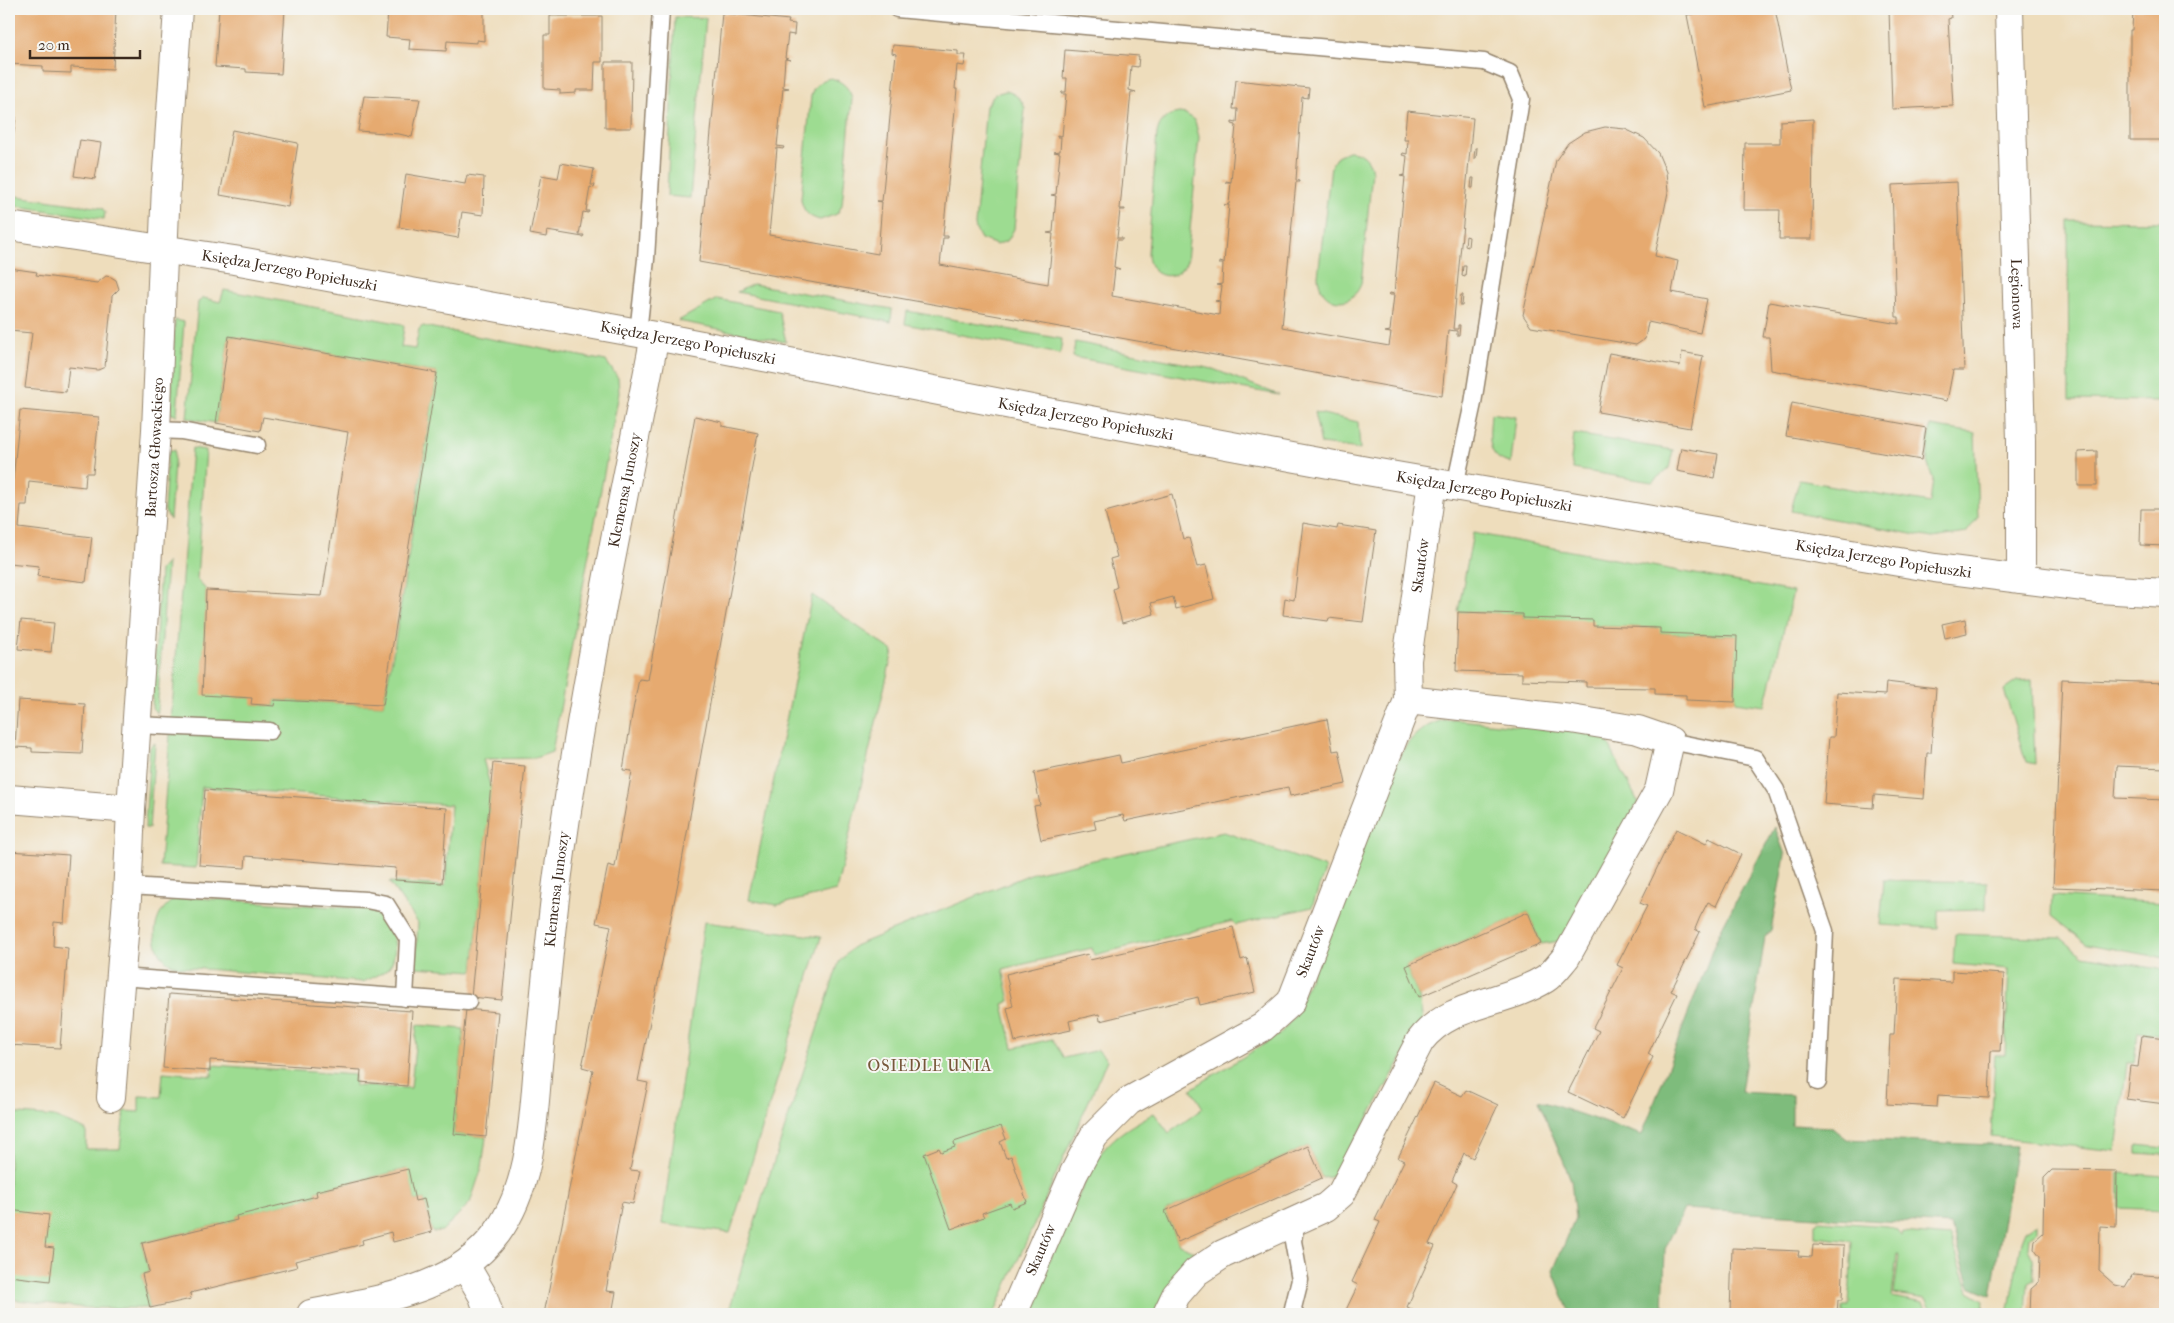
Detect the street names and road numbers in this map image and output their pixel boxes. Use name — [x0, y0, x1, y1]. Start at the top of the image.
street label: Księdza Jerzego Popiełuszki — [200, 246, 379, 295]
street label: Legionowa — [2007, 258, 2027, 330]
street label: Księdza Jerzego Popiełuszki — [599, 317, 778, 368]
street label: Bartosza Głowackiego — [141, 377, 167, 518]
street label: Księdza Jerzego Popiełuszki — [996, 394, 1176, 444]
street label: Klemensa Junoszy — [604, 430, 645, 549]
street label: Księdza Jerzego Popiełuszki — [1395, 467, 1574, 515]
street label: Księdza Jerzego Popiełuszki — [1794, 536, 1973, 582]
street label: Skautów — [1408, 537, 1433, 594]
street label: Klemensa Junoszy — [541, 829, 573, 948]
street label: Skautów — [1292, 922, 1329, 980]
street label: Skautów — [1022, 1220, 1060, 1278]

